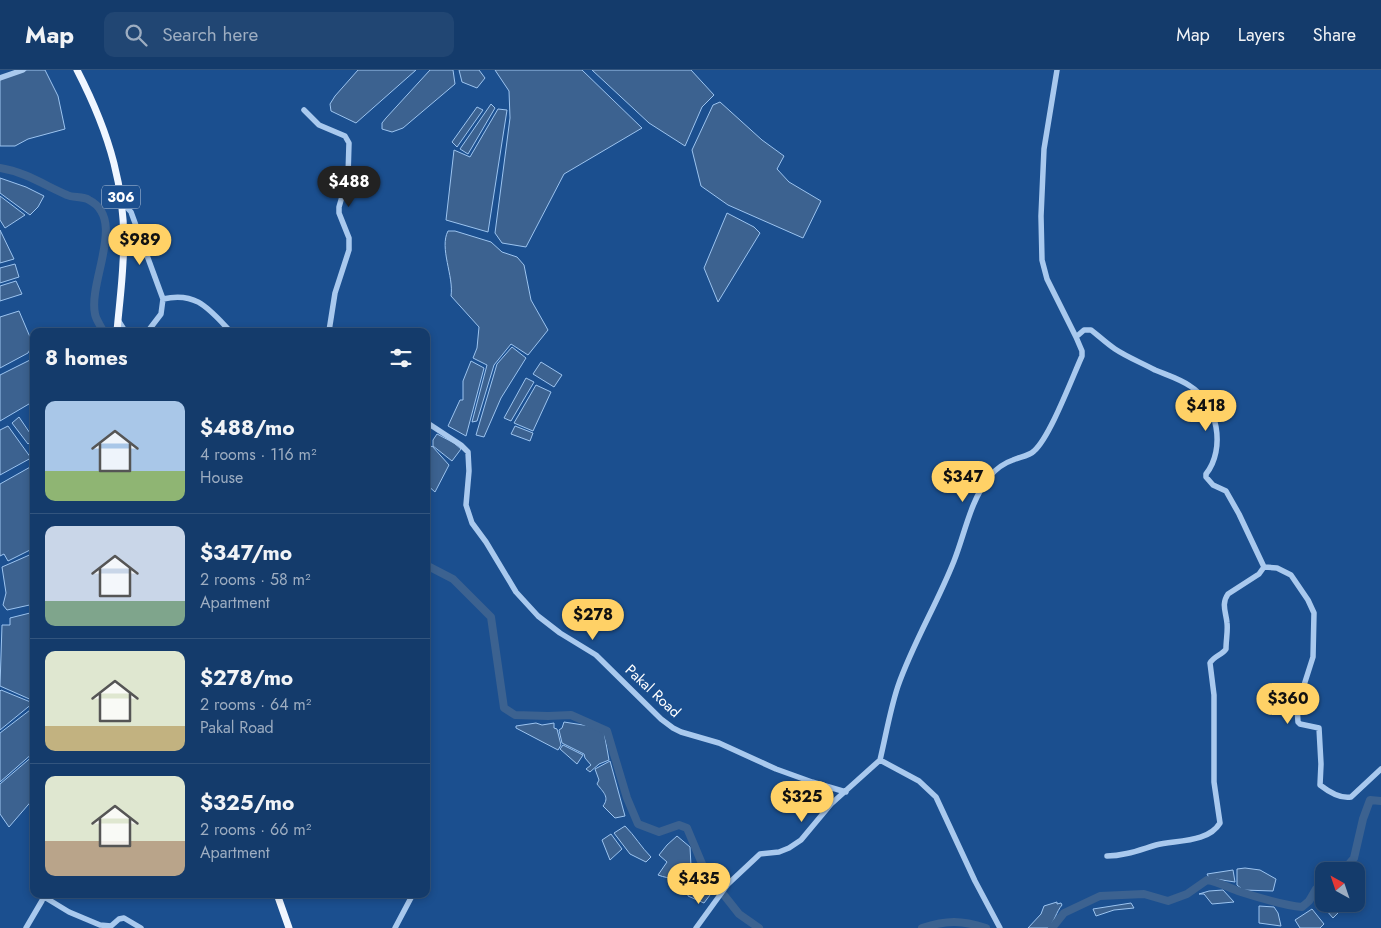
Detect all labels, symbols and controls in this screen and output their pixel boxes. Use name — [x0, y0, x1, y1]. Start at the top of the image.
search box — [104, 12, 454, 57]
text: Map — [25, 17, 74, 52]
icon: search — [122, 21, 150, 49]
text: Search here — [162, 21, 258, 48]
text: Map — [1176, 22, 1210, 48]
text: Layers — [1238, 22, 1285, 48]
text: Share — [1313, 22, 1356, 48]
pin: $488 — [319, 166, 379, 208]
text: $488 — [328, 170, 370, 193]
road number: 306 — [102, 185, 140, 208]
pin: $989 — [110, 224, 170, 266]
text: $989 — [119, 228, 161, 251]
text: 8 homes — [45, 343, 128, 373]
icon: filters — [387, 344, 415, 372]
pin: $418 — [1176, 390, 1236, 432]
text: $418 — [1186, 394, 1226, 417]
text: $488/mo — [200, 413, 295, 443]
icon: home — [85, 421, 145, 481]
text: 4 rooms · 116 m² — [200, 443, 317, 466]
pin: $347 — [933, 460, 993, 503]
text: $347 — [943, 465, 983, 488]
text: House — [200, 466, 243, 489]
text: $347/mo — [200, 538, 292, 568]
icon: home — [85, 546, 145, 606]
text: 2 rooms · 58 m² — [200, 568, 311, 591]
text: Apartment — [200, 591, 270, 614]
pin: $278 — [563, 598, 623, 641]
text: $278 — [573, 603, 613, 626]
street label: Pakal Road — [620, 659, 686, 723]
text: $278/mo — [200, 663, 293, 693]
icon: home — [85, 671, 145, 731]
pin: $360 — [1258, 682, 1318, 725]
text: $360 — [1267, 687, 1309, 710]
text: 2 rooms · 64 m² — [200, 693, 311, 716]
text: Pakal Road — [200, 716, 274, 739]
pin: $325 — [772, 780, 832, 823]
text: $325 — [782, 785, 822, 808]
text: $325/mo — [200, 788, 294, 818]
icon: home — [85, 796, 145, 856]
text: 2 rooms · 66 m² — [200, 818, 311, 841]
text: Apartment — [200, 841, 270, 864]
pin: $435 — [669, 862, 729, 905]
north arrow — [1315, 862, 1365, 912]
map controls — [1315, 862, 1365, 912]
text: $435 — [678, 867, 720, 890]

